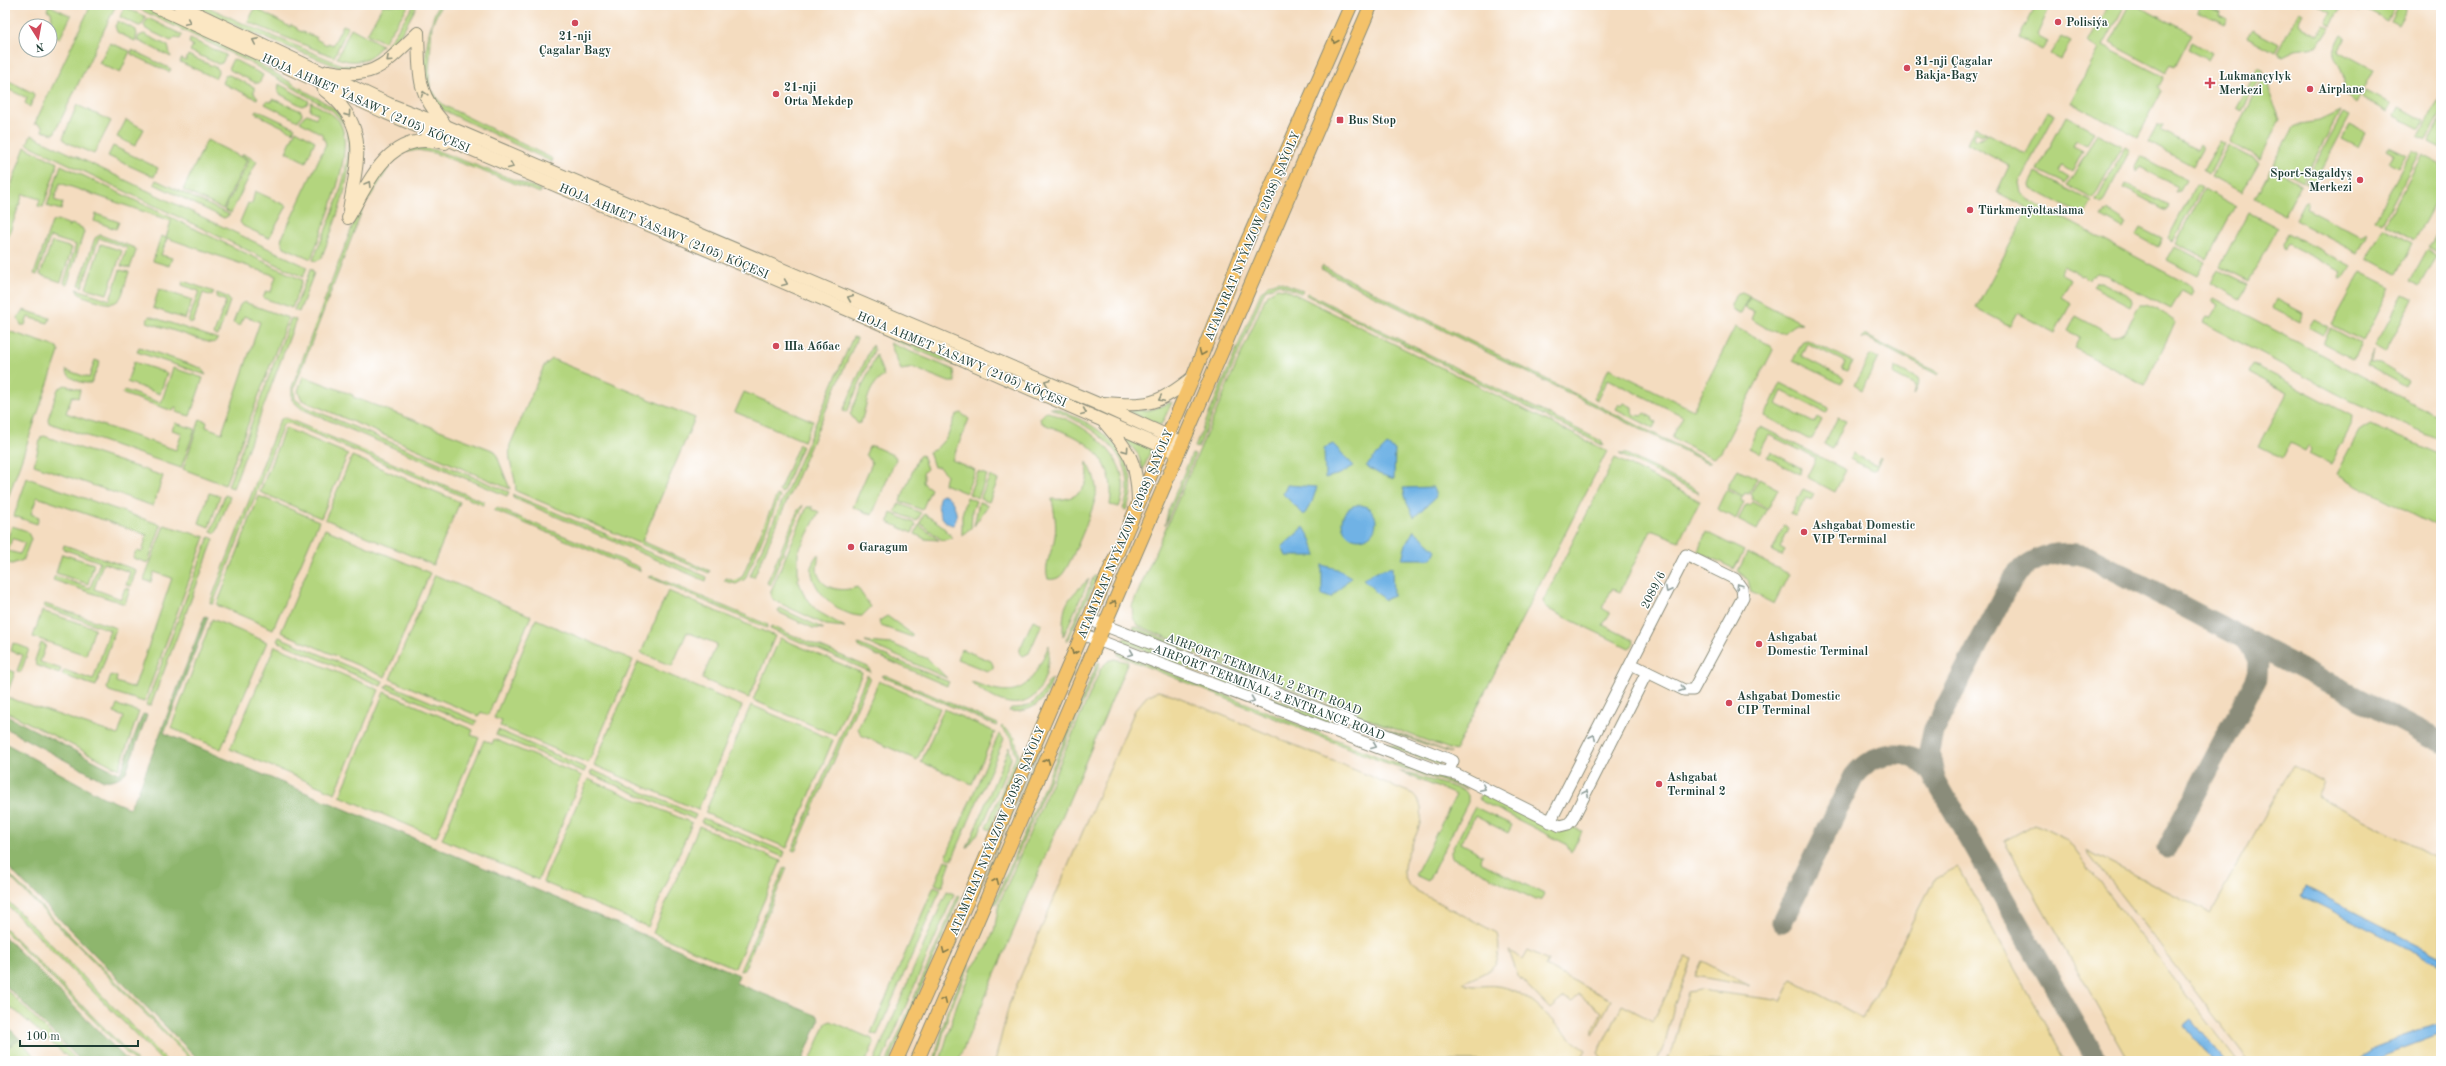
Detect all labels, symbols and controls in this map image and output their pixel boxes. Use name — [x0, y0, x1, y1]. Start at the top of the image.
one-way arrow — [183, 17, 191, 25]
marker: Polisiýa — [2053, 17, 2063, 27]
place label: Polisiýa — [2066, 17, 2108, 29]
north arrow — [18, 18, 58, 58]
marker: 21-nji Çagalar Bagy — [570, 18, 580, 28]
place label: 21-nji Çagalar Bagy — [539, 31, 611, 57]
one-way arrow — [1332, 37, 1340, 44]
one-way arrow — [252, 38, 259, 46]
text: N — [34, 40, 45, 53]
street label: HOJA AHMET ÝASAWY (2105) KÖÇESI — [260, 49, 473, 156]
one-way arrow — [386, 55, 394, 62]
place label: 31-nji Çagalar Bakja-Bagy — [1915, 56, 1993, 82]
marker: 31-nji Çagalar Bakja-Bagy — [1902, 63, 1912, 73]
place label: Lukmançylyk Merkezi — [2219, 71, 2292, 97]
marker: Lukmançylyk Merkezi — [2204, 77, 2216, 89]
place label: 21-nji Orta Mekdep — [784, 82, 853, 108]
marker: Airplane — [2305, 84, 2315, 94]
place label: Airplane — [2318, 84, 2365, 96]
marker: 21-nji Orta Mekdep — [771, 89, 781, 99]
one-way arrow — [420, 91, 428, 98]
one-way arrow — [343, 109, 350, 116]
marker: Bus Stop — [1335, 115, 1345, 125]
place label: Bus Stop — [1348, 115, 1396, 127]
street label: ATAMYRAT NYÝAZOW (2038) ŞAÝOLY — [1200, 129, 1303, 343]
one-way arrow — [506, 161, 514, 169]
place label: Sport-Sagaldyş Merkezi — [2270, 168, 2352, 194]
marker: Sport-Sagaldyş Merkezi — [2355, 175, 2365, 185]
street label: HOJA AHMET ÝASAWY (2105) KÖÇESI — [557, 178, 772, 282]
one-way arrow — [363, 181, 371, 188]
marker: Türkmenÿoltaslama — [1965, 205, 1975, 215]
place label: Türkmenÿoltaslama — [1978, 205, 2084, 217]
one-way arrow — [781, 278, 788, 286]
one-way arrow — [846, 295, 853, 303]
street label: HOJA AHMET ÝASAWY (2105) KÖÇESI — [855, 306, 1070, 410]
marker: Ша Аббас — [771, 341, 781, 351]
place label: Ша Аббас — [784, 341, 840, 353]
one-way arrow — [1199, 349, 1207, 357]
one-way arrow — [1043, 379, 1051, 387]
one-way arrow — [1158, 394, 1165, 402]
one-way arrow — [1080, 407, 1088, 415]
street label: ATAMYRAT NYÝAZOW (2038) ŞAÝOLY — [1073, 427, 1176, 641]
one-way arrow — [1121, 446, 1129, 453]
place label: Ashgabat Domestic VIP Terminal — [1812, 520, 1916, 546]
marker: Ashgabat Domestic VIP Terminal — [1799, 527, 1809, 537]
marker: Garagum — [846, 542, 856, 552]
place label: Garagum — [859, 542, 908, 554]
street label: 2089/6 — [1639, 570, 1668, 611]
one-way arrow — [1737, 583, 1744, 590]
one-way arrow — [1665, 585, 1673, 593]
one-way arrow — [1110, 599, 1118, 606]
street label: AIRPORT TERMINAL 2 EXIT ROAD — [1164, 632, 1363, 718]
place label: Ashgabat Domestic Terminal — [1767, 632, 1868, 658]
marker: Ashgabat Domestic Terminal — [1754, 639, 1764, 649]
street label: AIRPORT TERMINAL 2 ENTRANCE ROAD — [1151, 643, 1386, 743]
one-way arrow — [1071, 647, 1079, 655]
one-way arrow — [1128, 648, 1135, 656]
one-way arrow — [1679, 684, 1686, 693]
place label: Ashgabat Domestic CIP Terminal — [1737, 691, 1841, 717]
one-way arrow — [1249, 695, 1256, 703]
marker: Ashgabat Domestic CIP Terminal — [1724, 698, 1734, 708]
street label: ATAMYRAT NYÝAZOW (2038) ŞAÝOLY — [945, 724, 1048, 938]
one-way arrow — [1589, 734, 1596, 741]
one-way arrow — [1370, 742, 1377, 750]
one-way arrow — [1042, 757, 1050, 765]
place label: Ashgabat Terminal 2 — [1667, 772, 1726, 798]
marker: Ashgabat Terminal 2 — [1654, 779, 1664, 789]
one-way arrow — [1479, 783, 1486, 791]
one-way arrow — [1581, 790, 1589, 797]
one-way arrow — [992, 877, 1000, 884]
one-way arrow — [942, 947, 950, 954]
one-way arrow — [939, 996, 947, 1004]
scale bar — [20, 1022, 138, 1048]
text: 100 m — [26, 1031, 60, 1043]

